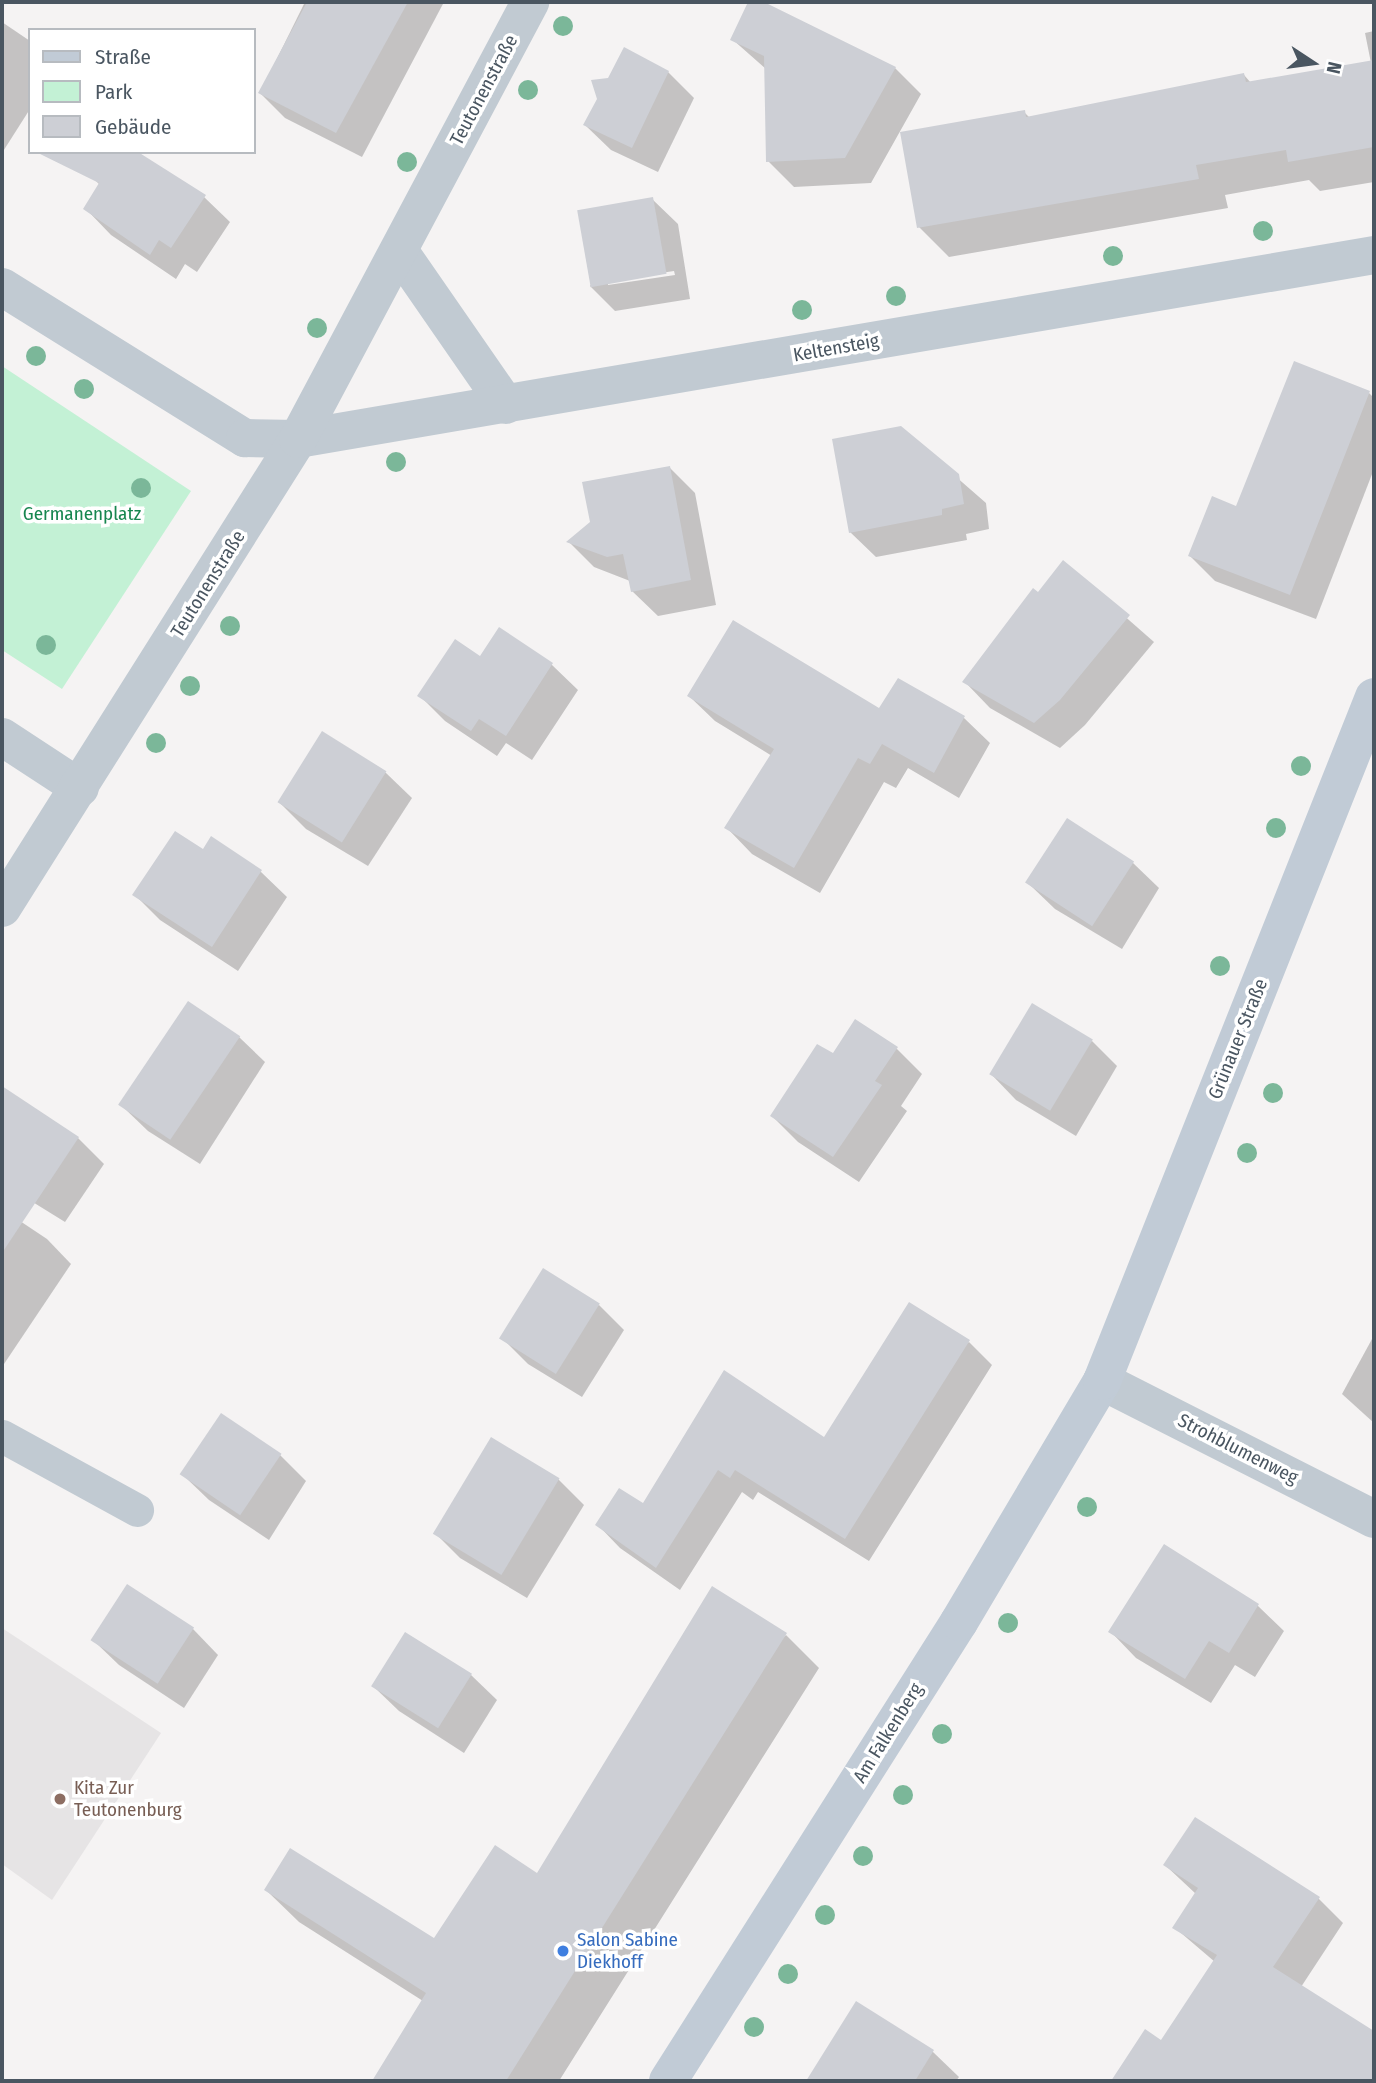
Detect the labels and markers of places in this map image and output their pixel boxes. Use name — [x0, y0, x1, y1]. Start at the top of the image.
place label: Kita Zur Teutonenburg — [74, 1777, 182, 1821]
marker: Kita Zur Teutonenburg — [52, 1791, 68, 1807]
place label: Salon Sabine Diekhoff — [577, 1929, 678, 1973]
marker: Salon Sabine Diekhoff — [555, 1943, 571, 1959]

